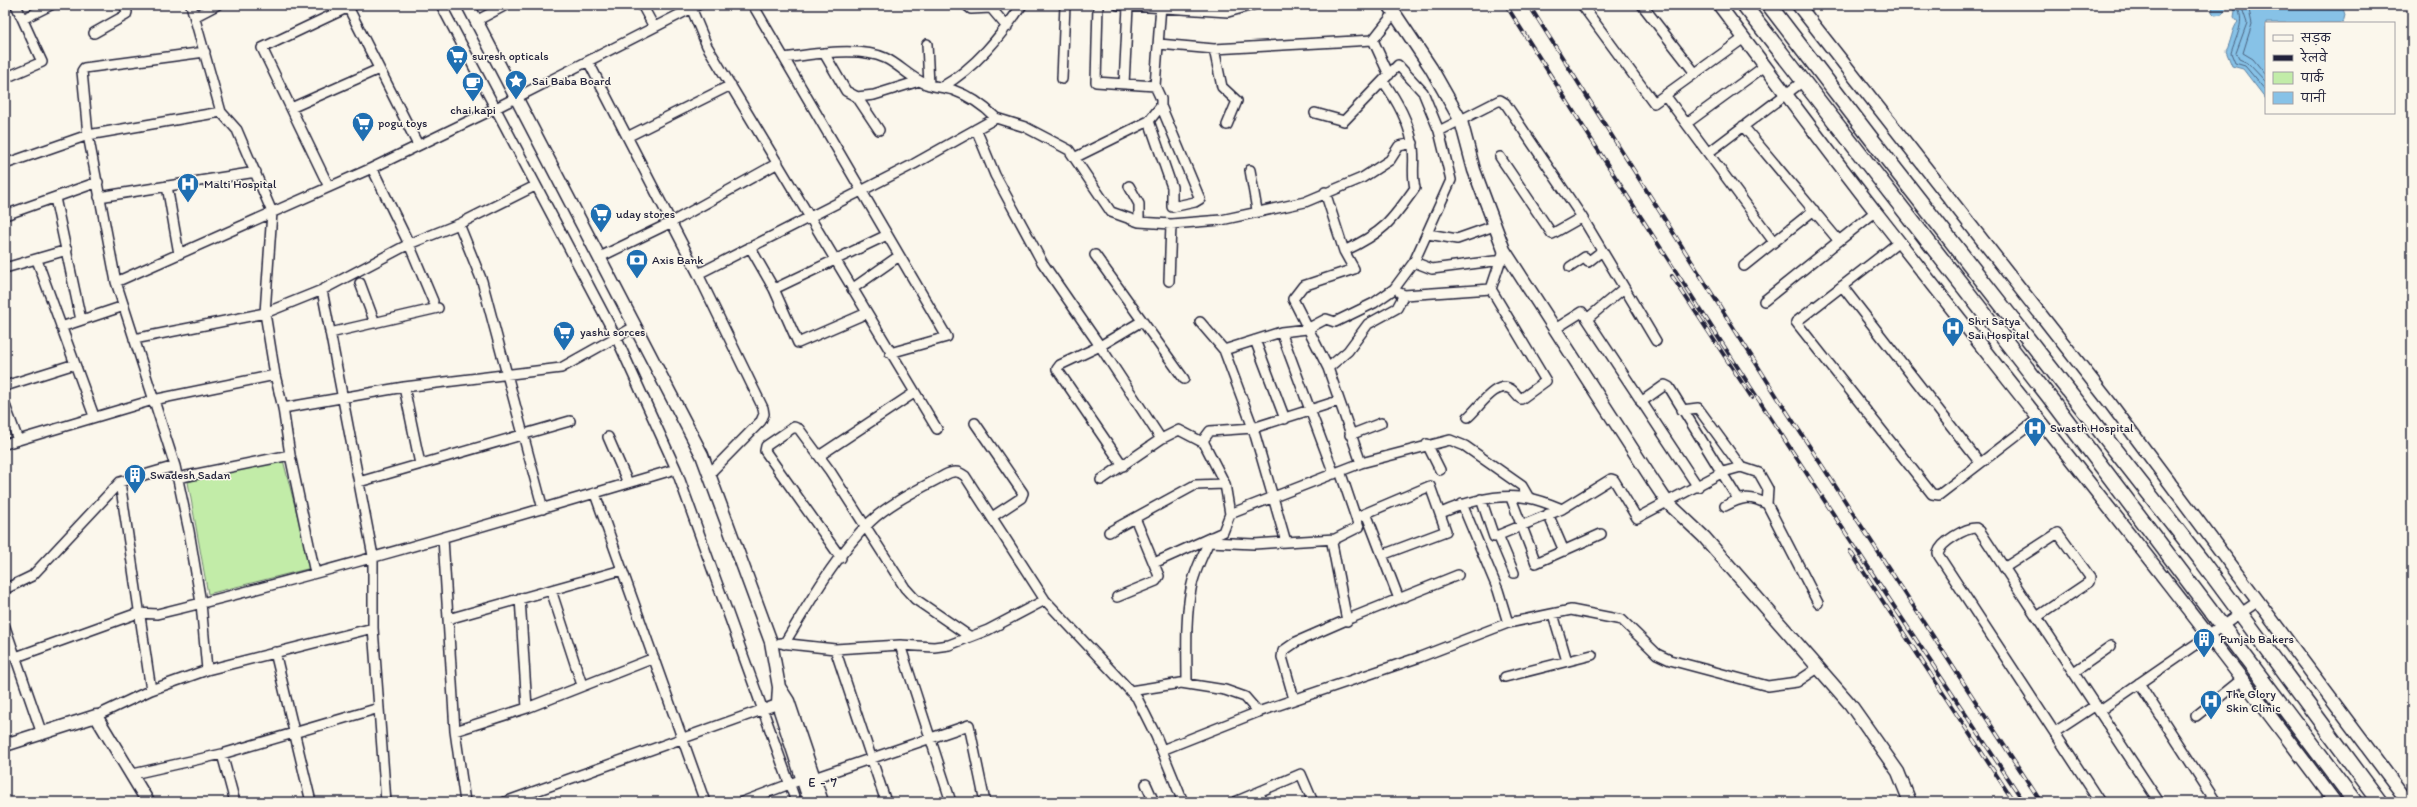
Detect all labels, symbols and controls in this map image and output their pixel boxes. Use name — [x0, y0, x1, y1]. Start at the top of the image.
legend — [2265, 22, 2395, 114]
text: सड़क — [2300, 31, 2332, 46]
supermarket icon: suresh opticals — [444, 43, 470, 76]
text: रेलवे — [2299, 47, 2328, 65]
place label: suresh opticals — [472, 49, 549, 63]
place icon: Sai Baba Board — [503, 68, 529, 101]
text: पार्क — [2300, 68, 2325, 85]
cafe icon: chai kapi — [460, 70, 486, 103]
place label: Sai Baba Board — [532, 74, 611, 88]
text: पानी — [2300, 89, 2326, 105]
place label: chai kapi — [450, 103, 496, 117]
supermarket icon: pogu toys — [350, 110, 376, 143]
place label: pogu toys — [378, 116, 427, 130]
hospital icon: Malti Hospital — [175, 171, 201, 204]
place label: Malti Hospital — [204, 177, 277, 191]
supermarket icon: uday stores — [588, 201, 614, 234]
place label: uday stores — [616, 207, 675, 221]
bank icon: Axis Bank — [624, 247, 650, 280]
place label: Axis Bank — [652, 253, 704, 267]
place label: Shri Satya Sai Hospital — [1968, 314, 2030, 342]
hospital icon: Shri Satya Sai Hospital — [1940, 315, 1966, 348]
supermarket icon: yashu sorces — [551, 319, 577, 352]
place label: yashu sorces — [580, 325, 645, 339]
hospital icon: Swasth Hospital — [2022, 415, 2048, 448]
place label: Swasth Hospital — [2050, 421, 2134, 435]
building icon: Swadesh Sadan — [122, 462, 148, 495]
place label: Swadesh Sadan — [150, 468, 230, 482]
building icon: Punjab Bakers — [2191, 626, 2217, 659]
place label: Punjab Bakers — [2220, 632, 2294, 646]
place label: The Glory Skin Clinic — [2226, 687, 2281, 715]
hospital icon: The Glory Skin Clinic — [2198, 688, 2224, 721]
district label: E - 7 — [808, 775, 838, 790]

